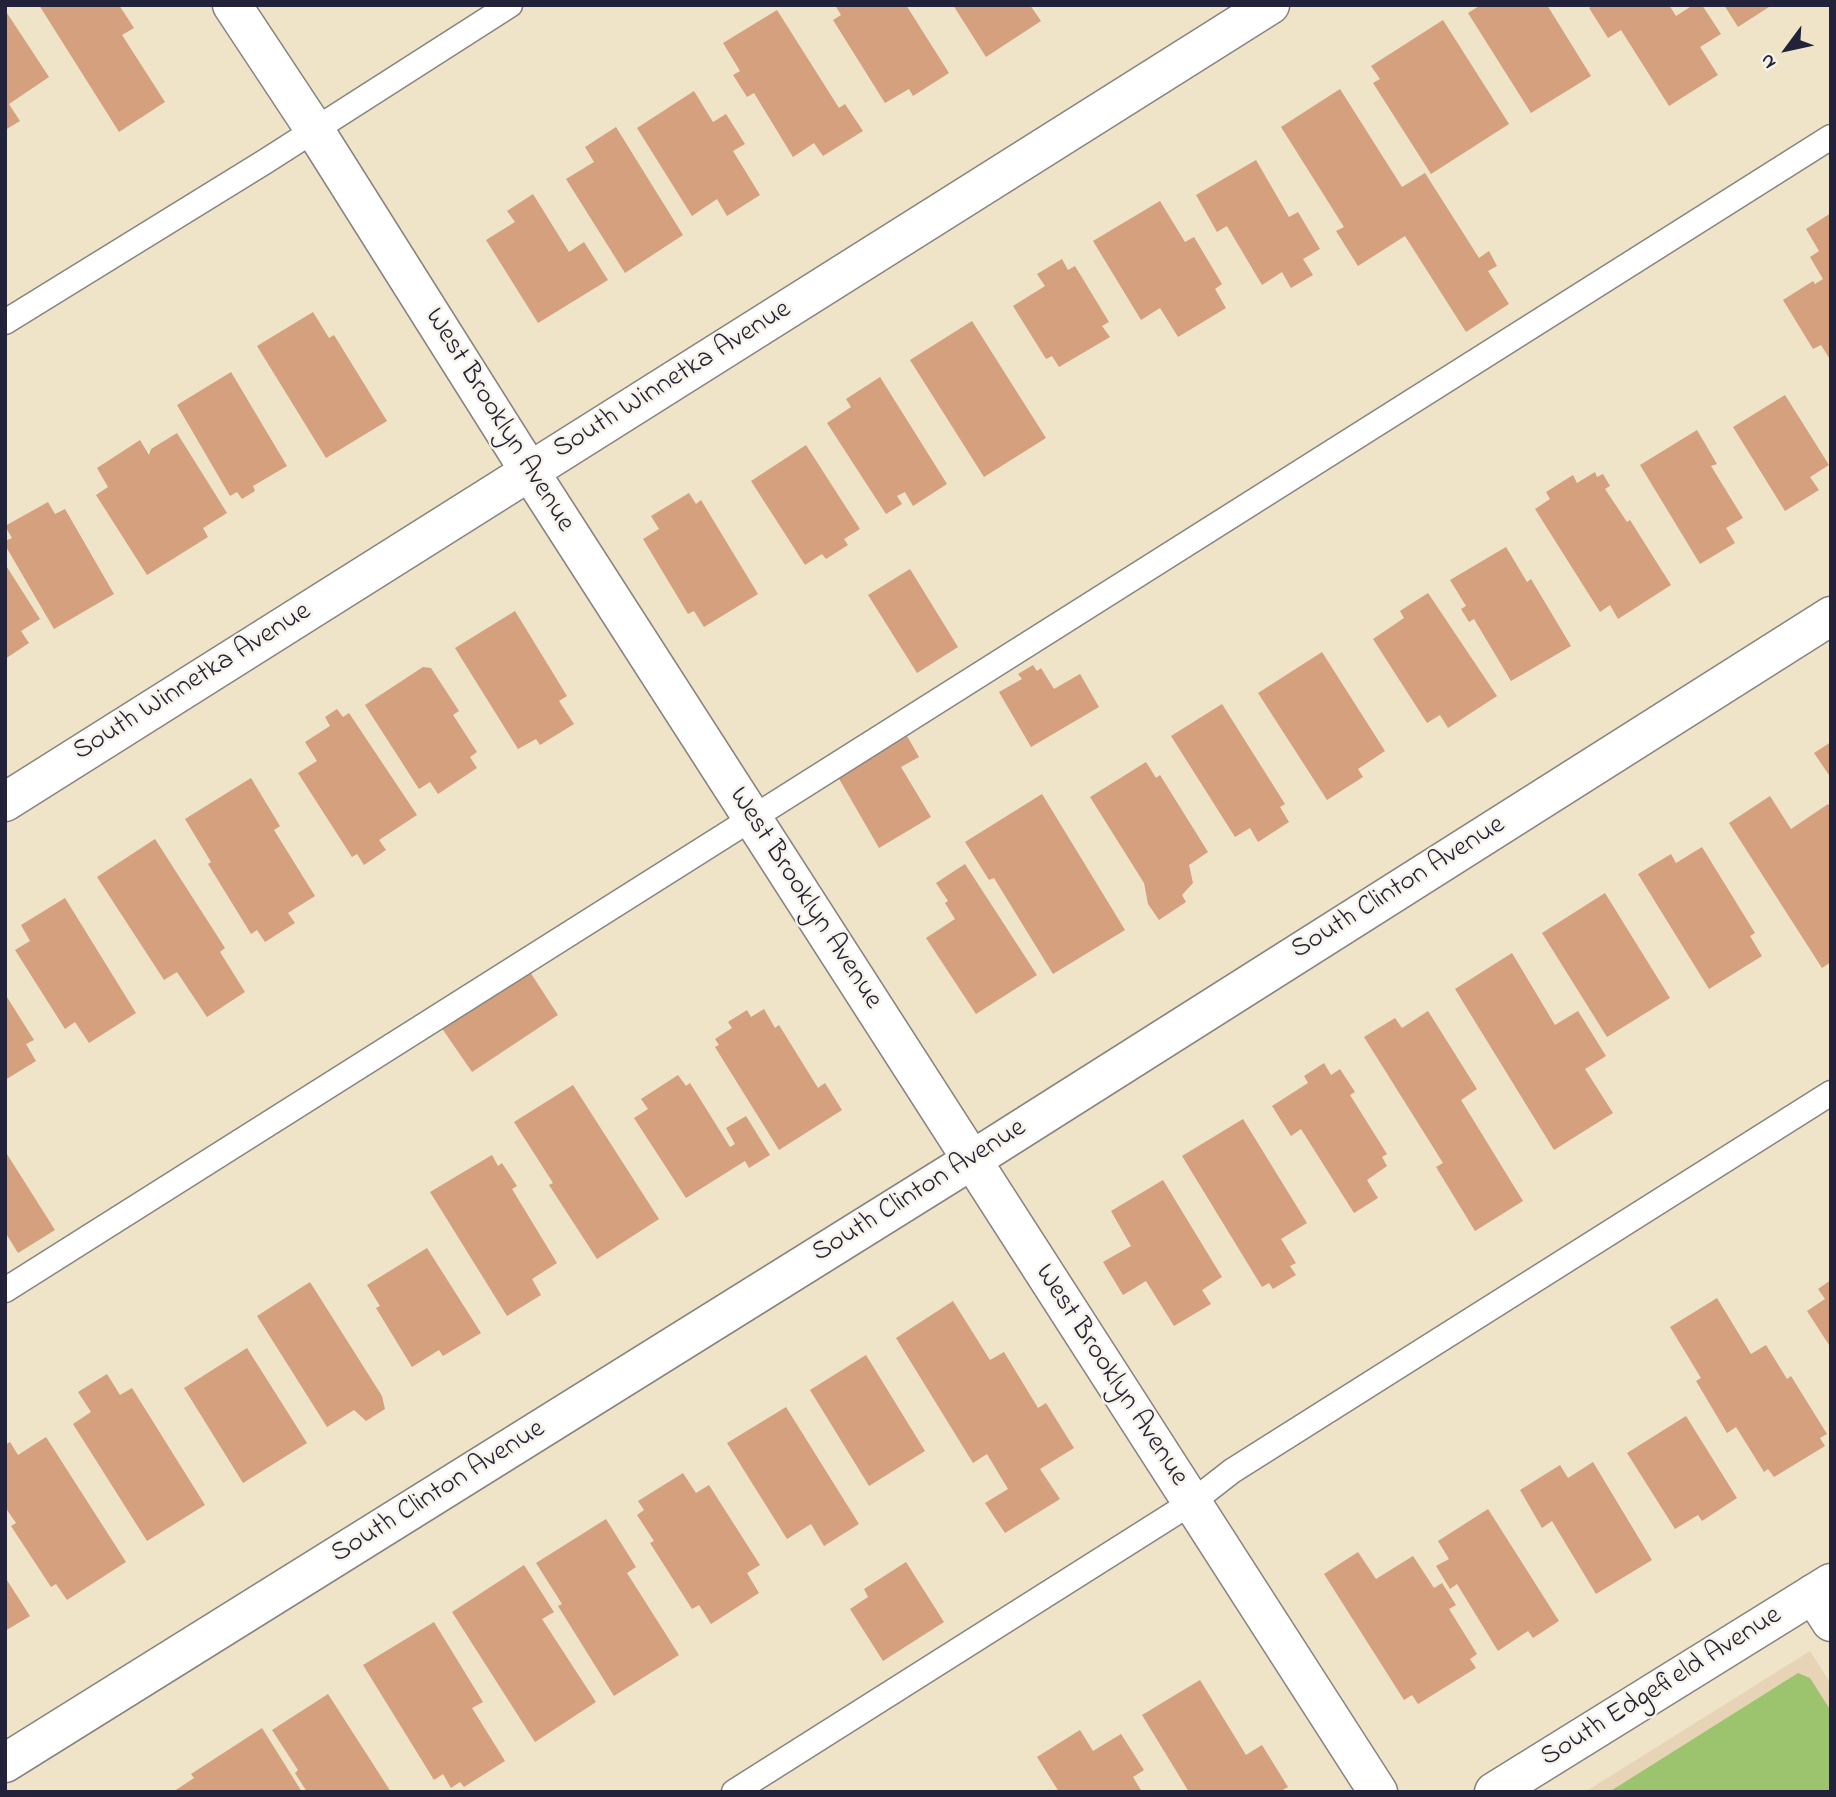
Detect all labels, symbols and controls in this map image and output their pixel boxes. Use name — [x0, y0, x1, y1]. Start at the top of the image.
north arrow — [1752, 14, 1822, 84]
text: N — [1754, 48, 1784, 73]
street label: South Winnetka Avenue — [548, 294, 798, 468]
street label: West Brooklyn Avenue — [415, 303, 581, 539]
street label: South Winnetka Avenue — [68, 596, 318, 770]
street label: West Brooklyn Avenue — [720, 782, 888, 1016]
street label: South Clinton Avenue — [1286, 810, 1512, 968]
street label: South Clinton Avenue — [807, 1113, 1033, 1271]
street label: West Brooklyn Avenue — [1026, 1259, 1194, 1493]
street label: South Clinton Avenue — [326, 1414, 552, 1572]
street label: South Edgefield Avenue — [1535, 1600, 1789, 1776]

